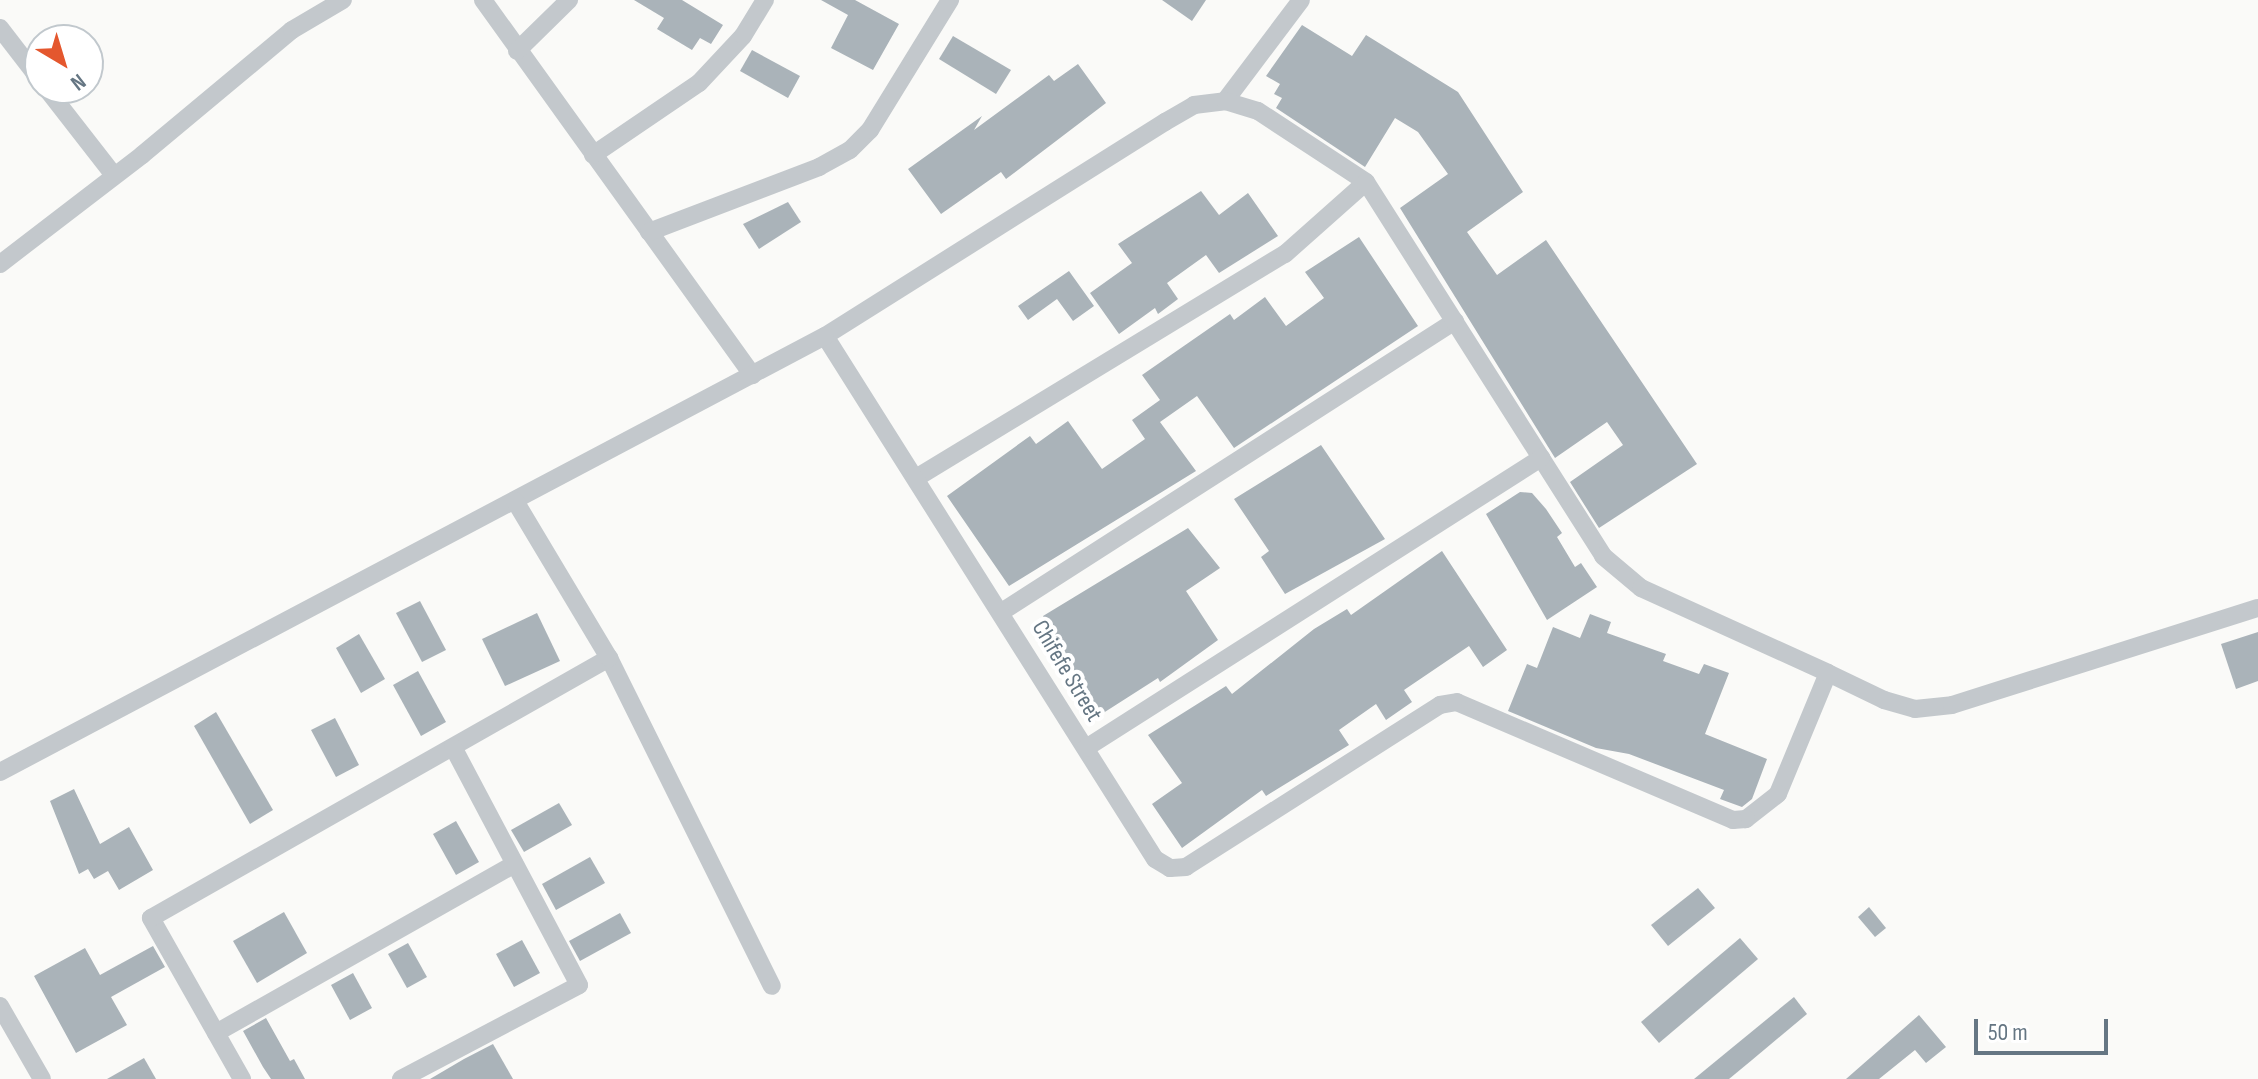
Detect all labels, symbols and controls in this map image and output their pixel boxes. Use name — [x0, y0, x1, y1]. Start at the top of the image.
north arrow — [24, 24, 104, 104]
text: N — [65, 67, 91, 96]
street label: Chifefe Street — [1026, 615, 1108, 727]
scale bar — [1978, 1003, 2112, 1053]
text: 50 m — [1988, 1018, 2028, 1047]

